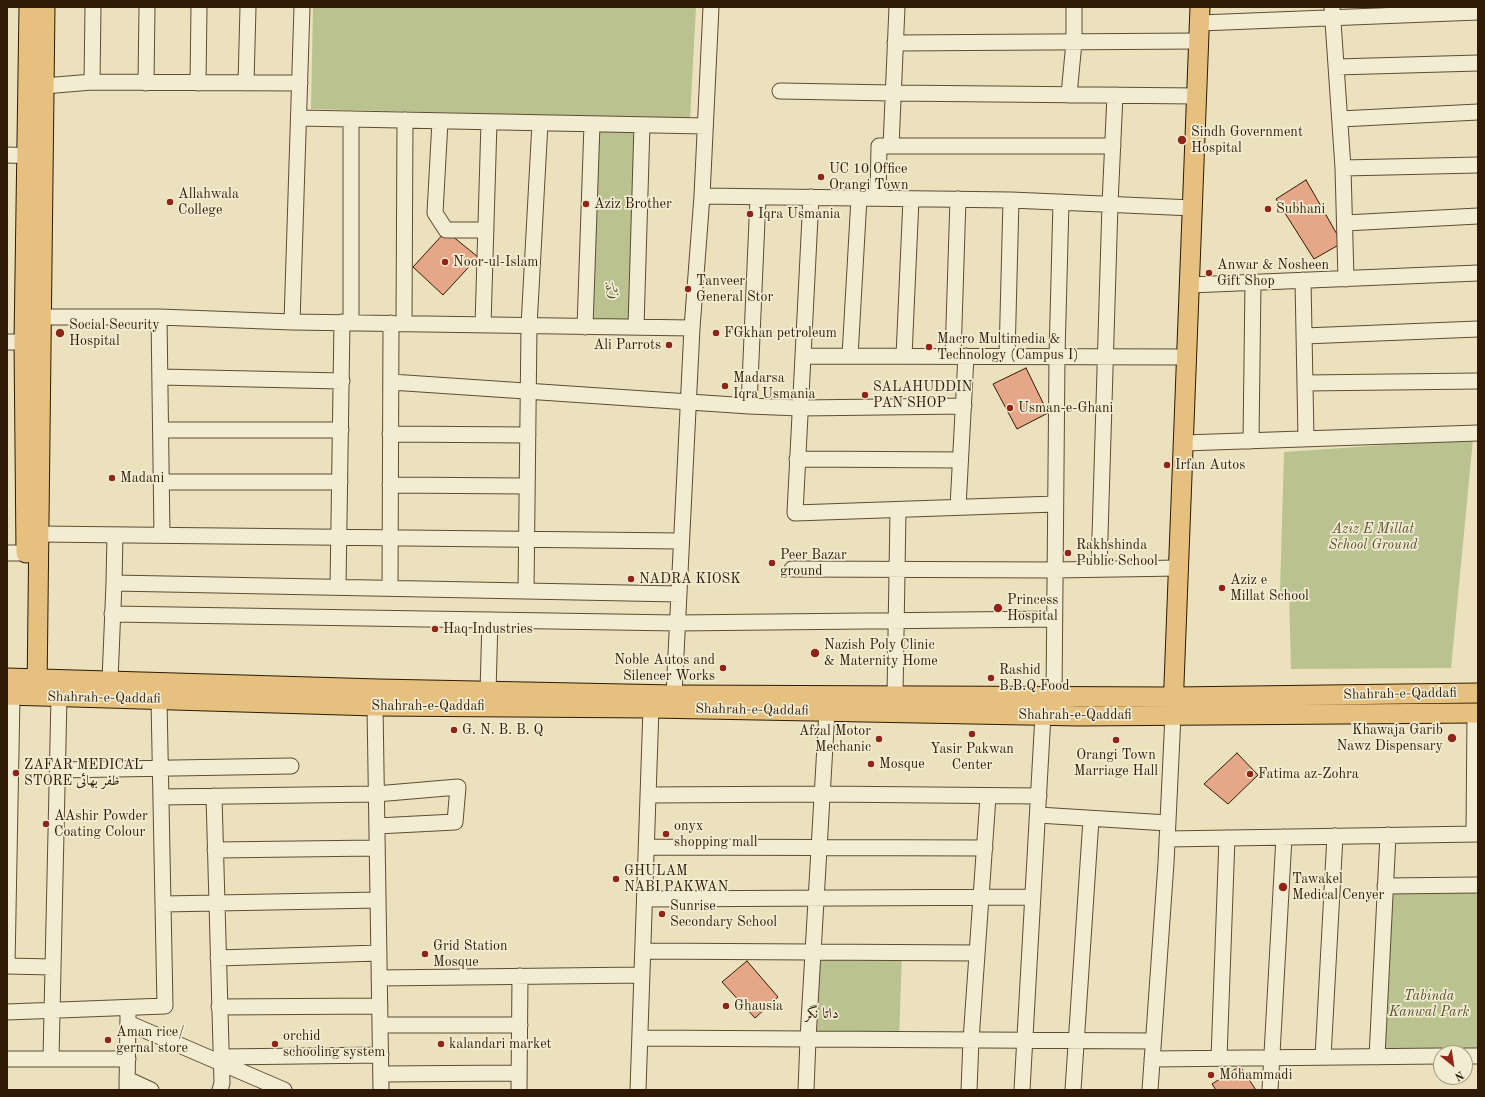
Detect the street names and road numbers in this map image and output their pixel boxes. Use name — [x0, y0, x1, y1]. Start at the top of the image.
street label: Shahrah-e-Qaddafi — [1343, 685, 1457, 703]
street label: Shahrah-e-Qaddafi — [47, 689, 161, 707]
street label: Shahrah-e-Qaddafi — [371, 698, 485, 714]
street label: Shahrah-e-Qaddafi — [695, 701, 809, 719]
street label: Shahrah-e-Qaddafi — [1018, 707, 1132, 723]

